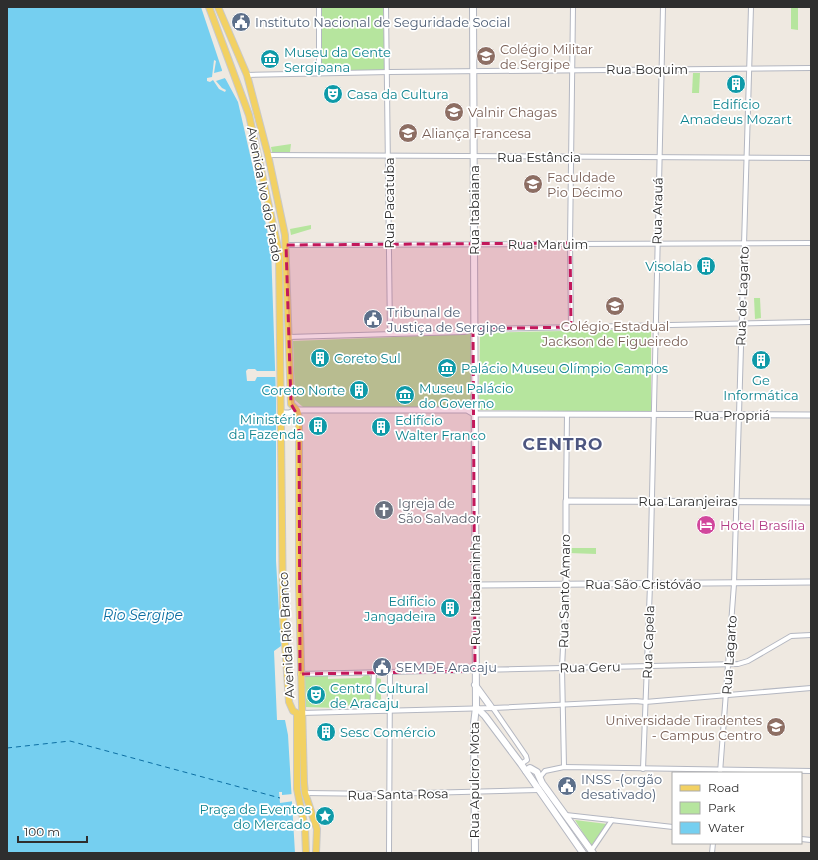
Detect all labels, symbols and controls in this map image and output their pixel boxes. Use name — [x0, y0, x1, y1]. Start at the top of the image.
public building icon: Instituto Nacional de Seguridade Social — [230, 11, 252, 33]
place label: Instituto Nacional de Seguridade Social — [255, 14, 511, 30]
place label: Colégio Militar de Sergipe — [500, 41, 593, 72]
place label: Museu da Gente Sergipana — [284, 44, 391, 75]
school or university icon: Colégio Militar de Sergipe — [475, 45, 497, 67]
museum icon: Museu da Gente Sergipana — [259, 48, 281, 70]
street label: Rua Boquim — [606, 61, 688, 77]
building icon: Edifício Amadeus Mozart — [725, 73, 747, 95]
theatre icon: Casa da Cultura — [322, 83, 344, 105]
place label: Casa da Cultura — [347, 86, 449, 102]
place label: Edifício Amadeus Mozart — [680, 96, 792, 127]
school or university icon: Valnir Chagas — [443, 101, 465, 123]
place label: Valnir Chagas — [468, 104, 557, 120]
school or university icon: Aliança Francesa — [397, 122, 419, 144]
street label: Avenida Ivo do Prado — [244, 125, 286, 263]
place label: Aliança Francesa — [422, 125, 531, 141]
street label: Rua Estância — [497, 149, 581, 165]
street label: Rua Pacatuba — [381, 157, 397, 249]
street label: Rua Itabaiana — [466, 165, 482, 255]
place label: Faculdade Pio Décimo — [547, 169, 623, 200]
school or university icon: Faculdade Pio Décimo — [522, 173, 544, 195]
street label: Rua Arauá — [648, 177, 666, 245]
street label: Rua Maruim — [508, 236, 588, 252]
street label: Rua de Lagarto — [732, 246, 752, 346]
building icon: Visolab — [695, 255, 717, 277]
place label: Visolab — [645, 258, 692, 274]
school or university icon: Colégio Estadual Jackson de Figueiredo — [604, 295, 626, 317]
place label: Tribunal de Justiça de Sergipe — [386, 304, 506, 335]
public building icon: Tribunal de Justiça de Sergipe — [362, 308, 384, 330]
place label: Colégio Estadual Jackson de Figueiredo — [541, 318, 688, 349]
building icon: Coreto Sul — [309, 347, 331, 369]
building icon: Ge Informática — [750, 349, 772, 371]
place label: Coreto Sul — [334, 350, 401, 366]
museum icon: Palácio Museu Olímpio Campos — [436, 357, 458, 379]
place label: Palácio Museu Olímpio Campos — [461, 360, 668, 376]
place label: Ge Informática — [723, 372, 799, 403]
building icon: Coreto Norte — [348, 379, 370, 401]
place label: Museu Palácio do Governo — [419, 380, 513, 411]
place label: Coreto Norte — [261, 382, 345, 398]
museum icon: Museu Palácio do Governo — [394, 384, 416, 406]
street label: Rua Propriá — [694, 407, 770, 423]
place label: Ministério da Fazenda — [229, 411, 304, 442]
place label: Edifício Walter Franco — [395, 412, 486, 443]
building icon: Ministério da Fazenda — [307, 415, 329, 437]
building icon: Edifício Walter Franco — [370, 416, 392, 438]
district label: CENTRO — [523, 434, 603, 454]
street label: Rua Laranjeiras — [638, 493, 738, 509]
place label: Igreja de São Salvador — [398, 495, 481, 526]
church icon: Igreja de São Salvador — [373, 499, 395, 521]
hotel icon: Hotel Brasília — [695, 514, 717, 536]
place label: Hotel Brasília — [720, 517, 805, 533]
street label: Rua Santo Amaro — [555, 534, 573, 648]
street label: Rua Itabaianinha — [467, 535, 483, 645]
street label: Avenida Rio Branco — [275, 571, 297, 699]
street label: Rua São Cristóvão — [585, 576, 701, 592]
place label: Edificio Jangadeira — [363, 593, 436, 624]
building icon: Edificio Jangadeira — [439, 597, 461, 619]
street label: Rua Capela — [639, 605, 657, 679]
water label: Rio Sergipe — [103, 606, 183, 624]
street label: Rua Lagarto — [718, 615, 740, 695]
public building icon: SEMDE Aracaju — [371, 656, 393, 678]
street label: Rua Geru — [559, 658, 621, 676]
place label: SEMDE Aracaju — [396, 659, 497, 675]
place label: Centro Cultural de Aracaju — [330, 680, 428, 711]
theatre icon: Centro Cultural de Aracaju — [305, 684, 327, 706]
place label: Universidade Tiradentes - Campus Centro — [605, 712, 762, 743]
school or university icon: Universidade Tiradentes - Campus Centro — [765, 716, 787, 738]
building icon: Sesc Comércio — [315, 721, 337, 743]
street label: Rua Apulcro Mota — [466, 722, 482, 838]
place label: Sesc Comércio — [340, 724, 436, 740]
place label: INSS -(orgão desativado) — [581, 771, 662, 802]
legend — [672, 772, 802, 844]
public building icon: INSS -(orgão desativado) — [556, 775, 578, 797]
text: Road — [708, 780, 739, 795]
street label: Rua Santa Rosa — [347, 785, 449, 803]
text: Park — [708, 800, 736, 815]
place label: Praça de Eventos do Mercado — [200, 801, 311, 832]
place icon: Praça de Eventos do Mercado — [314, 805, 336, 827]
scale bar — [18, 818, 87, 844]
text: Water — [708, 820, 745, 835]
text: 100 m — [24, 824, 60, 839]

